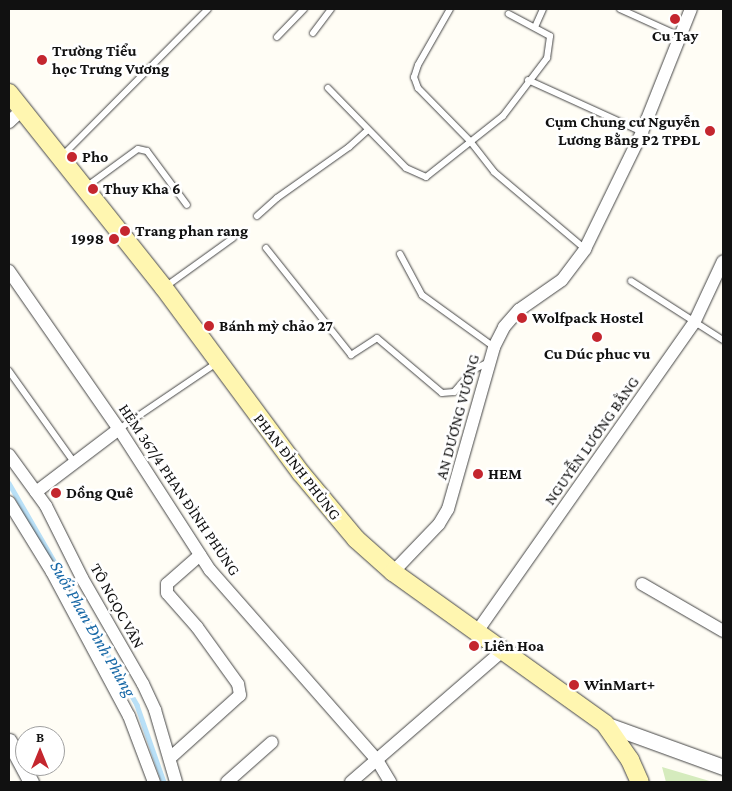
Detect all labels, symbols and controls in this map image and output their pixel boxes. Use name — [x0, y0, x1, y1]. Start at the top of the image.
marker: Cu Tay — [669, 13, 681, 25]
place label: Cu Tay — [652, 26, 698, 46]
place label: Trường Tiểu học Trưng Vương — [52, 41, 169, 79]
marker: Trường Tiểu học Trưng Vương — [36, 54, 48, 66]
place label: Cụm Chung cư Nguyễn Lương Bằng P2 TPĐL — [545, 112, 700, 150]
marker: Cụm Chung cư Nguyễn Lương Bằng P2 TPĐL — [704, 125, 716, 137]
place label: Pho — [82, 147, 108, 167]
marker: Pho — [66, 151, 78, 163]
place label: Thuy Kha 6 — [103, 179, 181, 199]
marker: Thuy Kha 6 — [87, 183, 99, 195]
place label: Trang phan rang — [135, 221, 248, 241]
marker: Trang phan rang — [119, 225, 131, 237]
place label: 1998 — [71, 229, 104, 249]
marker: 1998 — [108, 233, 120, 245]
place label: Wolfpack Hostel — [532, 308, 644, 328]
marker: Wolfpack Hostel — [516, 312, 528, 324]
place label: Bánh mỳ chảo 27 — [219, 316, 333, 336]
marker: Bánh mỳ chảo 27 — [203, 320, 215, 332]
marker: Cu Dúc phuc vu — [591, 331, 603, 343]
place label: Cu Dúc phuc vu — [544, 344, 650, 364]
street label: AN DƯƠNG VƯƠNG — [432, 352, 484, 482]
street label: NGUYỄN LƯƠNG BẰNG — [540, 373, 644, 509]
street label: HẺM 367/4 PHAN ĐÌNH PHÙNG — [114, 400, 244, 580]
street label: PHAN ĐÌNH PHÙNG — [249, 410, 345, 524]
place label: HEM — [488, 464, 522, 484]
marker: HEM — [472, 468, 484, 480]
place label: Dồng Quê — [66, 483, 133, 503]
marker: Dồng Quê — [50, 487, 62, 499]
water label: Suối Phan Đình Phùng — [45, 557, 141, 701]
street label: TÔ NGỌC VÂN — [86, 560, 148, 652]
place label: Liên Hoa — [484, 636, 544, 656]
marker: Liên Hoa — [468, 640, 480, 652]
place label: WinMart+ — [584, 675, 655, 695]
marker: WinMart+ — [568, 679, 580, 691]
north arrow — [15, 726, 65, 776]
text: B — [36, 729, 44, 745]

